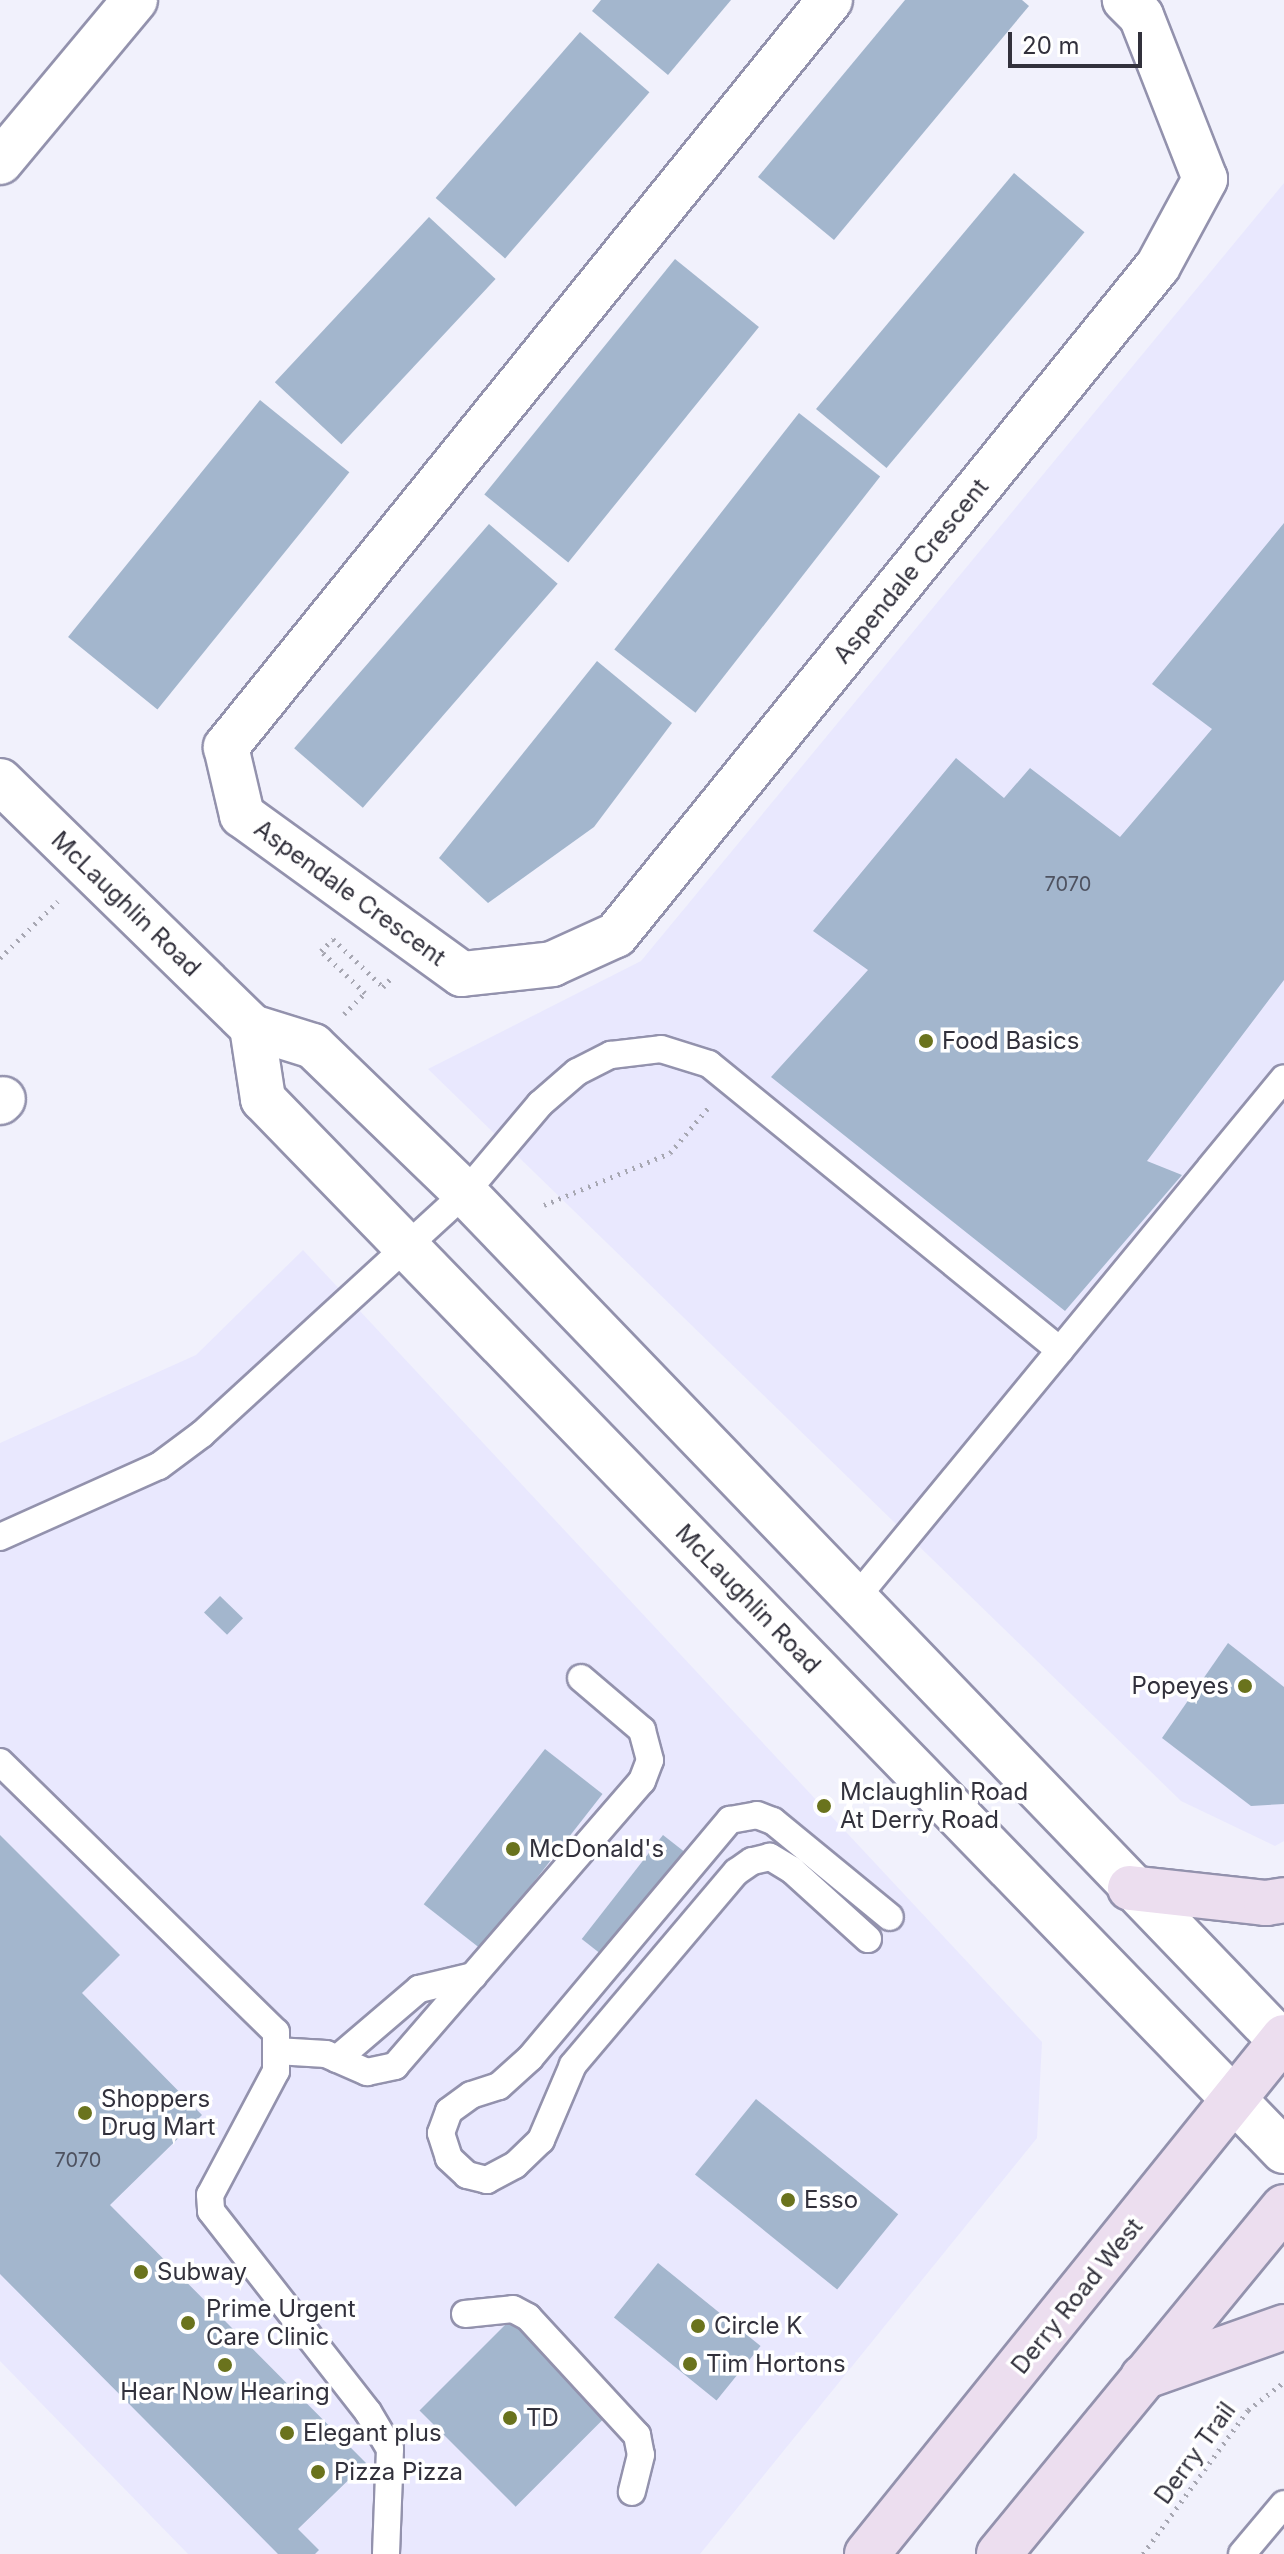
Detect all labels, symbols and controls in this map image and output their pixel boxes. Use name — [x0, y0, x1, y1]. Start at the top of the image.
scale bar — [1012, 16, 1146, 66]
text: 20 m — [1022, 31, 1080, 60]
street label: Aspendale Crescent — [828, 473, 994, 669]
street label: Aspendale Crescent — [249, 814, 451, 972]
street label: McLaughlin Road — [46, 826, 206, 982]
house number: 7070 — [1045, 872, 1091, 896]
place label: Food Basics — [942, 1027, 1079, 1055]
marker: Food Basics — [917, 1032, 935, 1050]
street label: McLaughlin Road — [670, 1519, 826, 1679]
place label: Popeyes — [1132, 1672, 1229, 1700]
marker: Popeyes — [1236, 1677, 1254, 1695]
place label: Mclaughlin Road At Derry Road — [840, 1778, 1028, 1834]
marker: Mclaughlin Road At Derry Road — [815, 1797, 833, 1815]
place label: McDonald's — [529, 1835, 664, 1863]
marker: McDonald's — [504, 1840, 522, 1858]
place label: Shoppers Drug Mart — [101, 2085, 215, 2141]
marker: Shoppers Drug Mart — [76, 2104, 94, 2122]
house number: 7070 — [55, 2148, 101, 2172]
place label: Esso — [804, 2186, 858, 2214]
marker: Esso — [779, 2191, 797, 2209]
street label: Derry Road West — [1005, 2212, 1149, 2380]
place label: Subway — [157, 2258, 247, 2286]
marker: Subway — [132, 2263, 150, 2281]
place label: Prime Urgent Care Clinic — [206, 2295, 356, 2351]
marker: Prime Urgent Care Clinic — [177, 2312, 199, 2334]
place label: Circle K — [714, 2312, 802, 2340]
marker: Circle K — [689, 2317, 707, 2335]
place label: Tim Hortons — [706, 2350, 846, 2378]
marker: Tim Hortons — [681, 2355, 699, 2373]
marker: Hear Now Hearing — [216, 2356, 234, 2374]
place label: Hear Now Hearing — [120, 2378, 330, 2406]
street label: Derry Trail — [1148, 2397, 1242, 2509]
place label: TD — [526, 2404, 559, 2432]
marker: TD — [501, 2409, 519, 2427]
place label: Elegant plus — [303, 2419, 442, 2447]
marker: Elegant plus — [278, 2424, 296, 2442]
place label: Pizza Pizza — [334, 2458, 463, 2486]
marker: Pizza Pizza — [309, 2463, 327, 2481]

